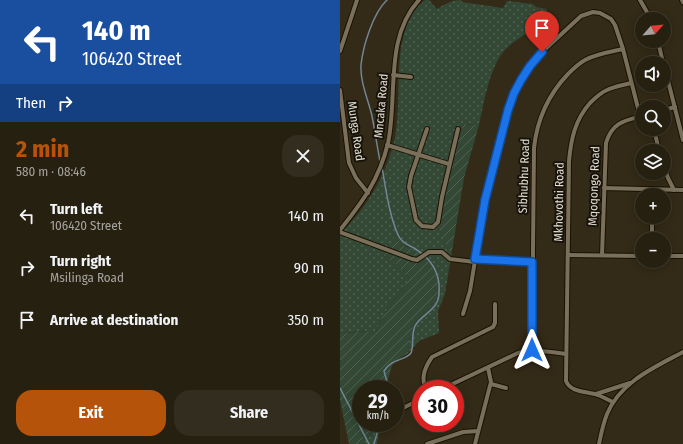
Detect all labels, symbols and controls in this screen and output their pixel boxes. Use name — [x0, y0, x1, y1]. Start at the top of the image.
pin — [525, 11, 559, 52]
north arrow — [635, 12, 671, 48]
map controls — [635, 12, 671, 268]
text: 140 m — [82, 14, 151, 47]
icon: left — [16, 16, 68, 68]
icon: arrive — [531, 17, 553, 39]
text: 106420 Street — [82, 48, 182, 70]
button: sound — [635, 56, 671, 92]
street label: Mncaka Road — [371, 73, 391, 139]
icon: right — [54, 92, 76, 114]
text: Then — [16, 94, 46, 112]
street label: Munga Road — [345, 100, 367, 162]
button: search — [635, 100, 671, 136]
text: 2 min — [16, 135, 69, 163]
button: close — [282, 135, 324, 177]
street label: Sibhubhu Road — [516, 138, 532, 214]
button: layers — [635, 144, 671, 180]
street label: Mqoqongo Road — [586, 146, 602, 226]
street label: Mkhovothi Road — [551, 162, 567, 242]
text: 580 m · 08:46 — [16, 164, 86, 179]
button: + — [635, 188, 671, 224]
text: Turn left — [50, 200, 103, 218]
icon: left — [16, 205, 38, 227]
text: 140 m — [288, 207, 324, 225]
text: 106420 Street — [50, 218, 122, 233]
button: − — [635, 232, 671, 268]
text: Turn right — [50, 252, 111, 270]
icon: right — [16, 257, 38, 279]
text: 90 m — [294, 259, 324, 277]
text: Msilinga Road — [50, 270, 124, 285]
icon: arrive — [16, 309, 38, 331]
text: Arrive at destination — [50, 311, 178, 329]
text: 350 m — [287, 311, 324, 329]
position arrow — [511, 329, 553, 371]
speed limit sign: 30 — [412, 380, 464, 432]
text: 29 — [368, 389, 388, 413]
button: Exit — [16, 390, 166, 436]
button: Share — [174, 390, 324, 436]
text: km/h — [367, 410, 389, 422]

